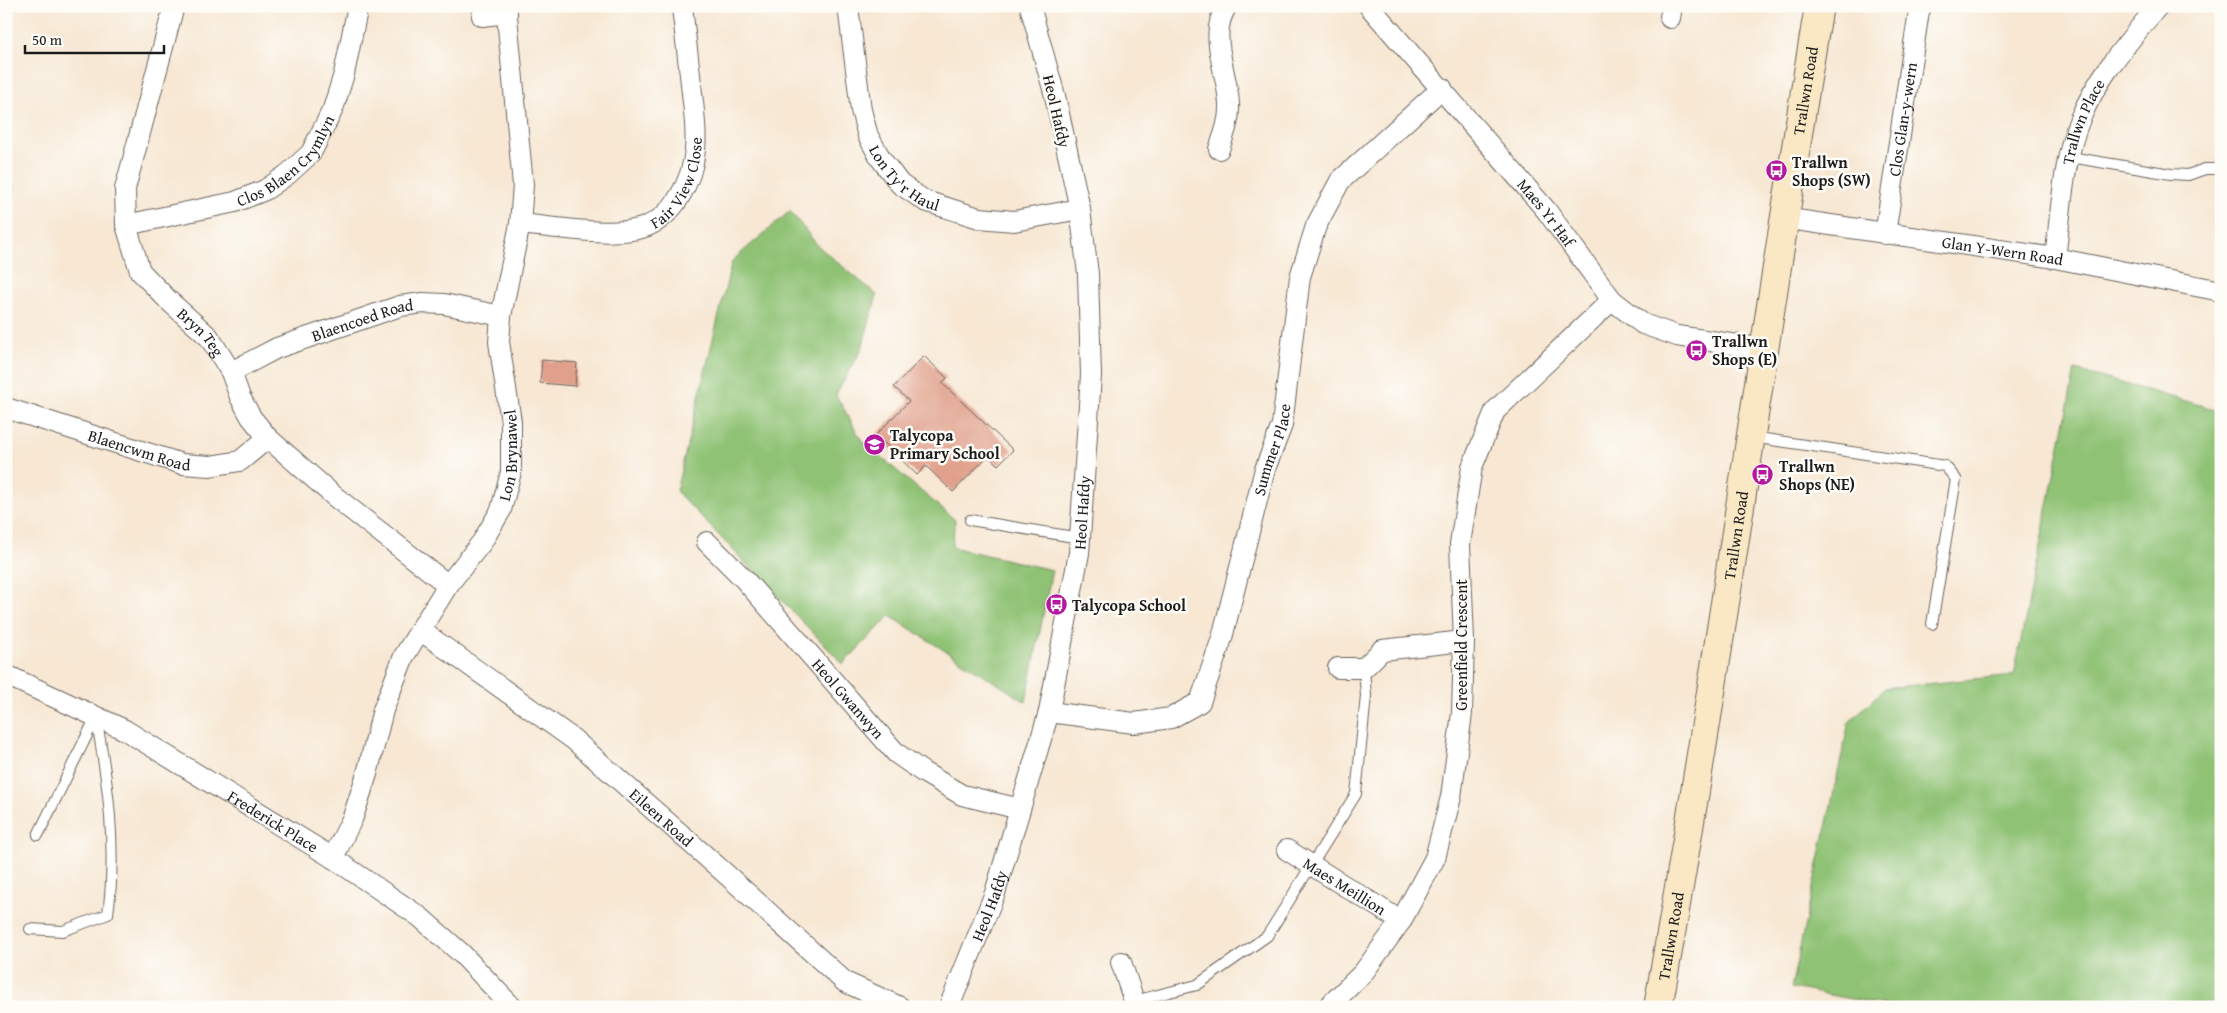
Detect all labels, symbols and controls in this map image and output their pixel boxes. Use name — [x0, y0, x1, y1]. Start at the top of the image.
scale bar — [25, 22, 164, 54]
text: 50 m — [32, 29, 63, 50]
street label: Trallwn Road — [1786, 44, 1824, 137]
street label: Clos Glan-y-wern — [1882, 61, 1923, 178]
street label: Heol Hafdy — [1037, 72, 1077, 150]
street label: Trallwn Place — [2055, 74, 2111, 167]
street label: Clos Blaen Crymlyn — [233, 111, 340, 212]
street label: Fair View Close — [645, 137, 708, 234]
street label: Lon Ty'r Haul — [863, 140, 943, 217]
place label: Trallwn Shops (SW) — [1792, 150, 1871, 192]
bus stop icon: Trallwn Shops (SW) — [1764, 159, 1788, 183]
street label: Maes Yr Haf — [1512, 173, 1582, 253]
street label: Glan Y-Wern Road — [1940, 230, 2066, 271]
street label: Blaencoed Road — [308, 292, 415, 347]
street label: Bryn Teg — [172, 302, 230, 361]
place label: Trallwn Shops (E) — [1712, 329, 1777, 371]
bus stop icon: Trallwn Shops (E) — [1684, 338, 1708, 362]
street label: Summer Place — [1247, 402, 1296, 498]
street label: Lon Brynawel — [492, 408, 523, 503]
street label: Blaencwm Road — [85, 423, 192, 477]
place label: Talycopa Primary School — [890, 423, 1000, 465]
school or university icon: Talycopa Primary School — [862, 432, 886, 456]
place label: Trallwn Shops (NE) — [1779, 454, 1855, 496]
bus stop icon: Trallwn Shops (NE) — [1751, 463, 1775, 487]
street label: Heol Hafdy — [1067, 475, 1096, 551]
street label: Trallwn Road — [1717, 489, 1754, 581]
street label: Greenfield Crescent — [1449, 579, 1473, 711]
bus stop icon: Talycopa School — [1044, 593, 1068, 617]
place label: Talycopa School — [1072, 593, 1186, 617]
street label: Heol Gwanwyn — [807, 653, 890, 744]
street label: Eileen Road — [624, 782, 699, 852]
street label: Frederick Place — [223, 784, 323, 858]
street label: Maes Meillion — [1299, 851, 1391, 921]
street label: Heol Hafdy — [965, 867, 1013, 945]
street label: Trallwn Road — [1651, 890, 1690, 982]

